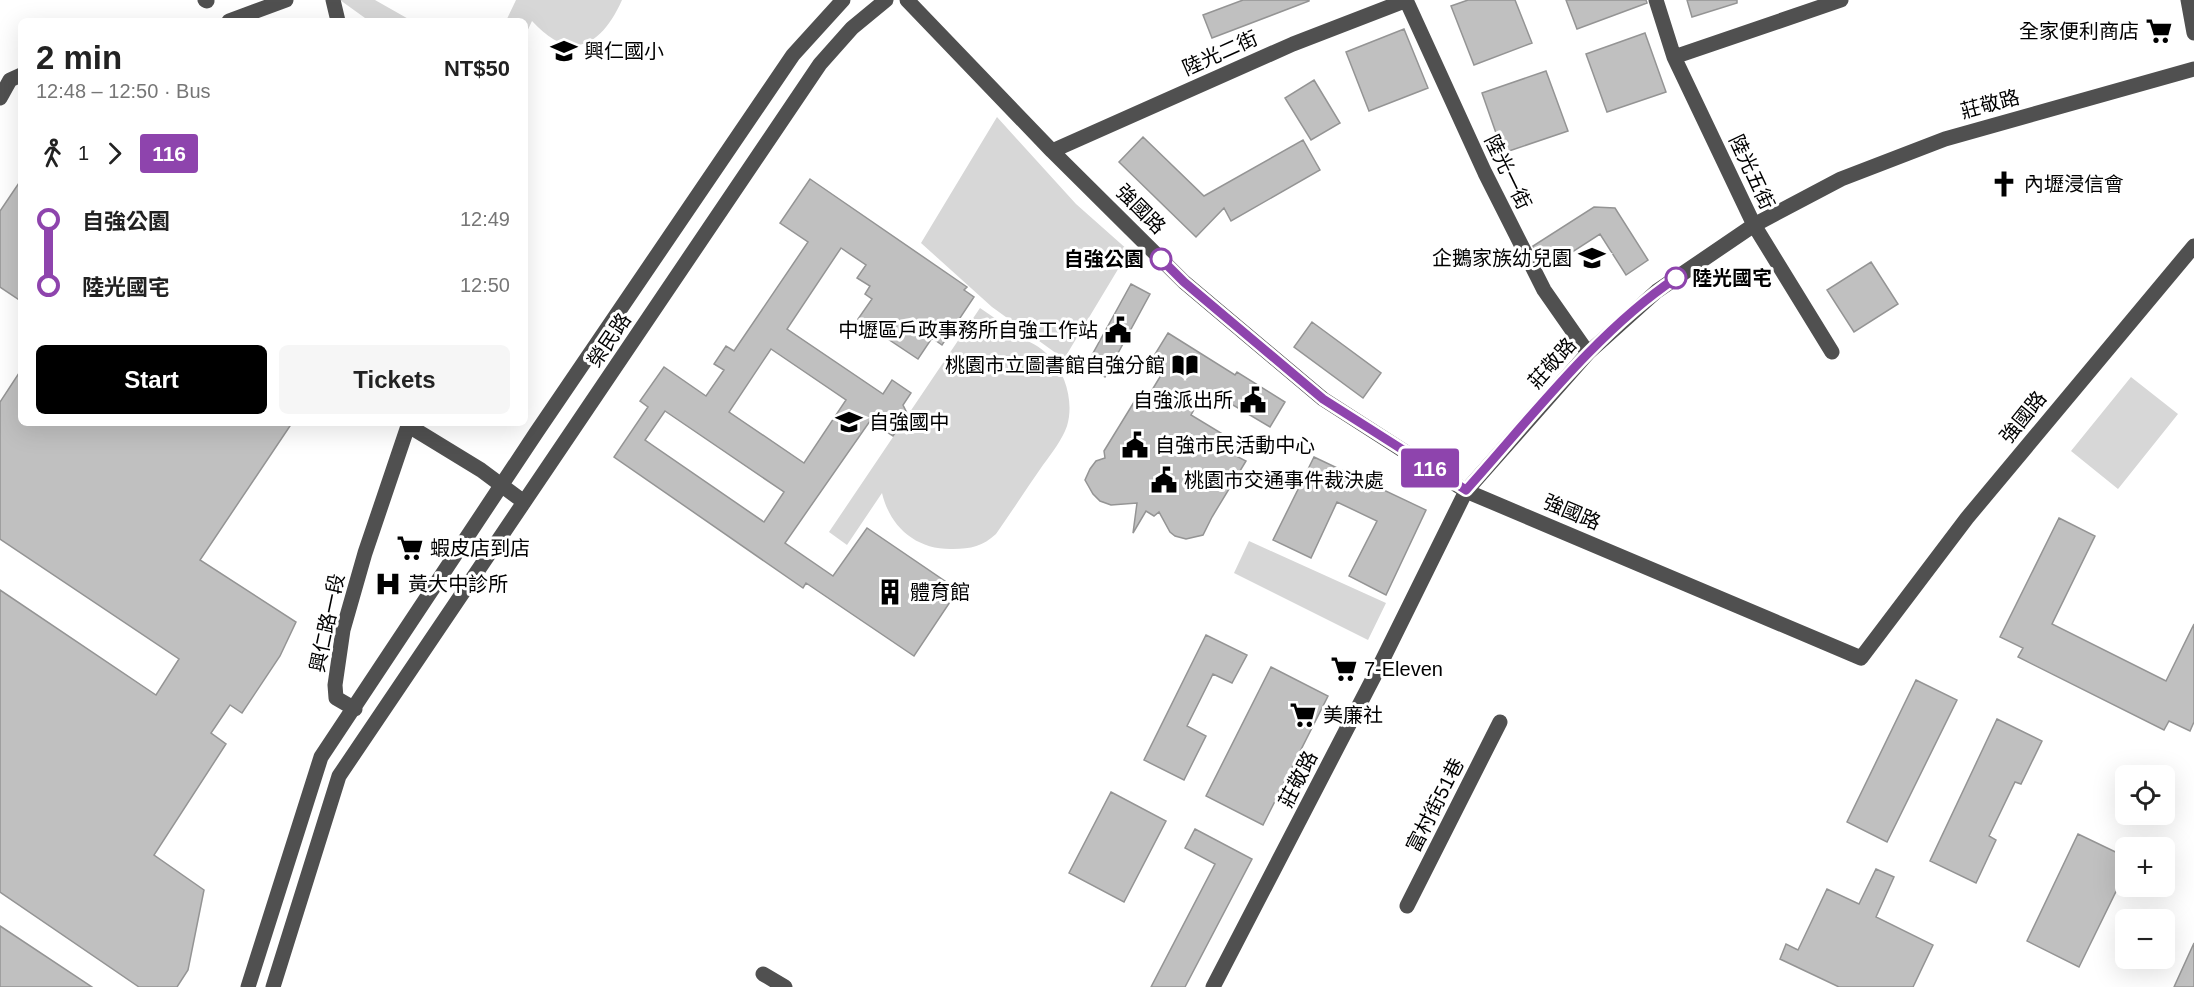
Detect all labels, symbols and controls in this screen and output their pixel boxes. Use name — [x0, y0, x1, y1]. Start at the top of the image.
supermarket icon: 全家便利商店 — [2144, 16, 2174, 46]
place label: 全家便利商店 — [2019, 20, 2139, 42]
street label: 陸光二街 — [1179, 27, 1261, 79]
school or university icon: 興仁國小 — [549, 36, 579, 66]
text: 2 min — [36, 39, 122, 76]
place label: 興仁國小 — [584, 40, 664, 62]
text: NT$50 — [444, 56, 510, 81]
text: 12:48 – 12:50 · Bus — [36, 80, 211, 102]
street label: 莊敬路 — [1958, 86, 2022, 122]
street label: 陸光一街 — [1481, 131, 1535, 213]
street label: 陸光五街 — [1725, 131, 1779, 213]
icon: walk — [36, 137, 69, 170]
icon: forward — [98, 137, 131, 170]
text: 1 — [78, 142, 89, 164]
text: 116 — [152, 142, 186, 165]
church icon: 內壢浸信會 — [1989, 169, 2019, 199]
place label: 內壢浸信會 — [2024, 173, 2124, 195]
street label: 強國路 — [1112, 180, 1170, 238]
text: 12:49 — [460, 208, 510, 230]
text: 自強公園 — [82, 209, 170, 234]
school or university icon: 企鵝家族幼兒園 — [1577, 243, 1607, 273]
place label: 企鵝家族幼兒園 — [1432, 247, 1572, 269]
place label: 自強公園 — [1064, 248, 1144, 270]
marker: 自強公園 — [1150, 248, 1172, 270]
marker: 陸光國宅 — [1665, 267, 1687, 289]
place label: 陸光國宅 — [1692, 267, 1772, 289]
text: 12:50 — [460, 274, 510, 296]
text: 陸光國宅 — [82, 275, 170, 300]
street label: 榮民路 — [583, 309, 635, 371]
public building icon: 中壢區戶政事務所自強工作站 — [1103, 315, 1133, 345]
place label: 中壢區戶政事務所自強工作站 — [838, 319, 1098, 341]
street label: 莊敬路 — [1524, 333, 1580, 393]
button: Start — [36, 345, 267, 414]
button: Tickets — [279, 345, 510, 414]
library icon: 桃園市立圖書館自強分館 — [1170, 350, 1200, 380]
place label: 桃園市立圖書館自強分館 — [945, 354, 1165, 376]
public building icon: 自強派出所 — [1238, 385, 1268, 415]
street label: 強國路 — [1996, 387, 2050, 447]
place label: 自強派出所 — [1133, 389, 1233, 411]
school or university icon: 自強國中 — [834, 407, 864, 437]
place label: 自強國中 — [869, 411, 949, 433]
public building icon: 自強市民活動中心 — [1120, 430, 1150, 460]
place label: 自強市民活動中心 — [1155, 434, 1315, 456]
line badge: 116 — [1396, 448, 1464, 488]
text: 116 — [1413, 457, 1447, 480]
public building icon: 桃園市交通事件裁決處 — [1149, 465, 1179, 495]
place label: 桃園市交通事件裁決處 — [1184, 469, 1384, 491]
street label: 強國路 — [1540, 490, 1604, 534]
supermarket icon: 蝦皮店到店 — [395, 533, 425, 563]
place label: 蝦皮店到店 — [430, 537, 530, 559]
hospital icon: 黃大中診所 — [373, 569, 403, 599]
street label: 興仁路一段 — [306, 572, 348, 674]
place label: 黃大中診所 — [408, 573, 508, 595]
building icon: 體育館 — [875, 577, 905, 607]
place label: 體育館 — [910, 581, 970, 603]
supermarket icon: 7-Eleven — [1329, 654, 1359, 684]
place label: 7-Eleven — [1364, 658, 1443, 680]
supermarket icon: 美廉社 — [1288, 700, 1318, 730]
place label: 美廉社 — [1323, 704, 1383, 726]
street label: 莊敬路 — [1275, 747, 1321, 811]
street label: 富村街51巷 — [1402, 754, 1468, 856]
map controls — [2115, 765, 2175, 969]
button: locate — [2115, 765, 2175, 825]
button: + — [2115, 837, 2175, 897]
button: − — [2115, 909, 2175, 969]

